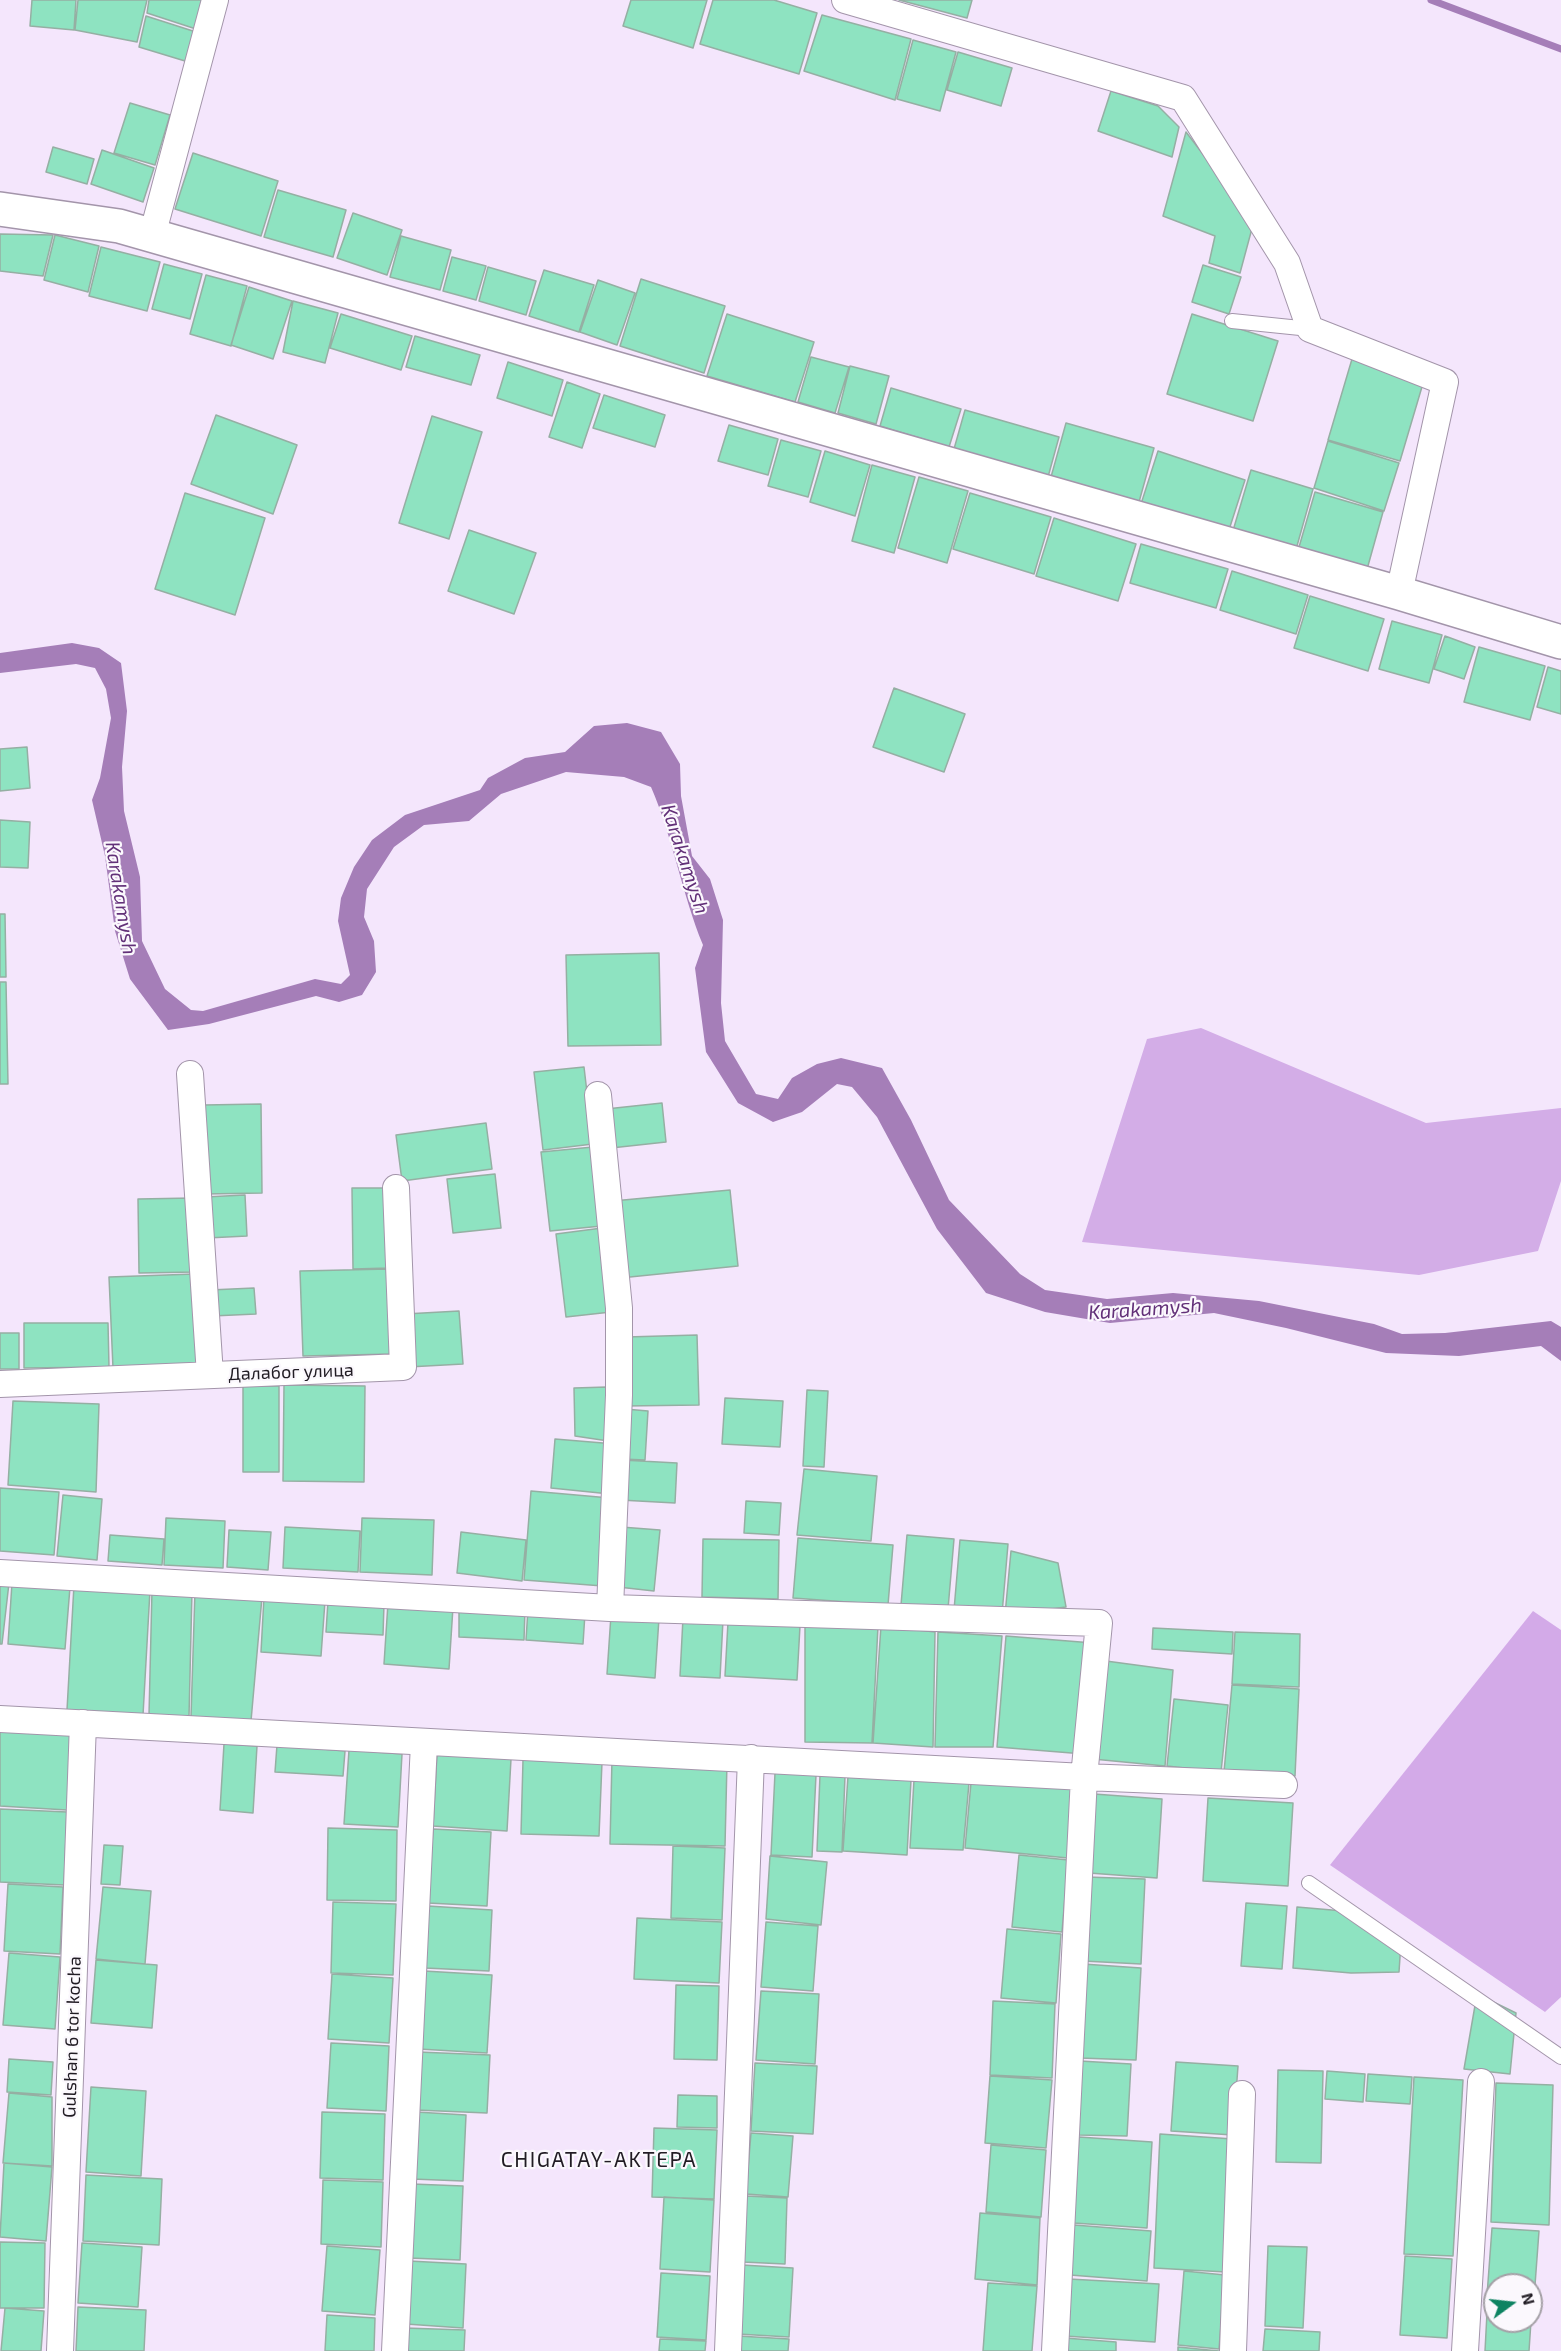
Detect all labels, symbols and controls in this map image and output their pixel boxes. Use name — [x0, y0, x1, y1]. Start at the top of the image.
water label: Karakamysh — [656, 801, 714, 917]
water label: Karakamysh — [100, 840, 142, 956]
water label: Karakamysh — [1087, 1293, 1203, 1325]
street label: Далабог улица — [228, 1359, 354, 1385]
street label: Gulshan 6 tor kocha — [58, 1956, 86, 2118]
district label: CHIGATAY-AKTEPA — [501, 2147, 697, 2173]
north arrow — [1483, 2273, 1543, 2333]
text: N — [1518, 2291, 1540, 2307]

